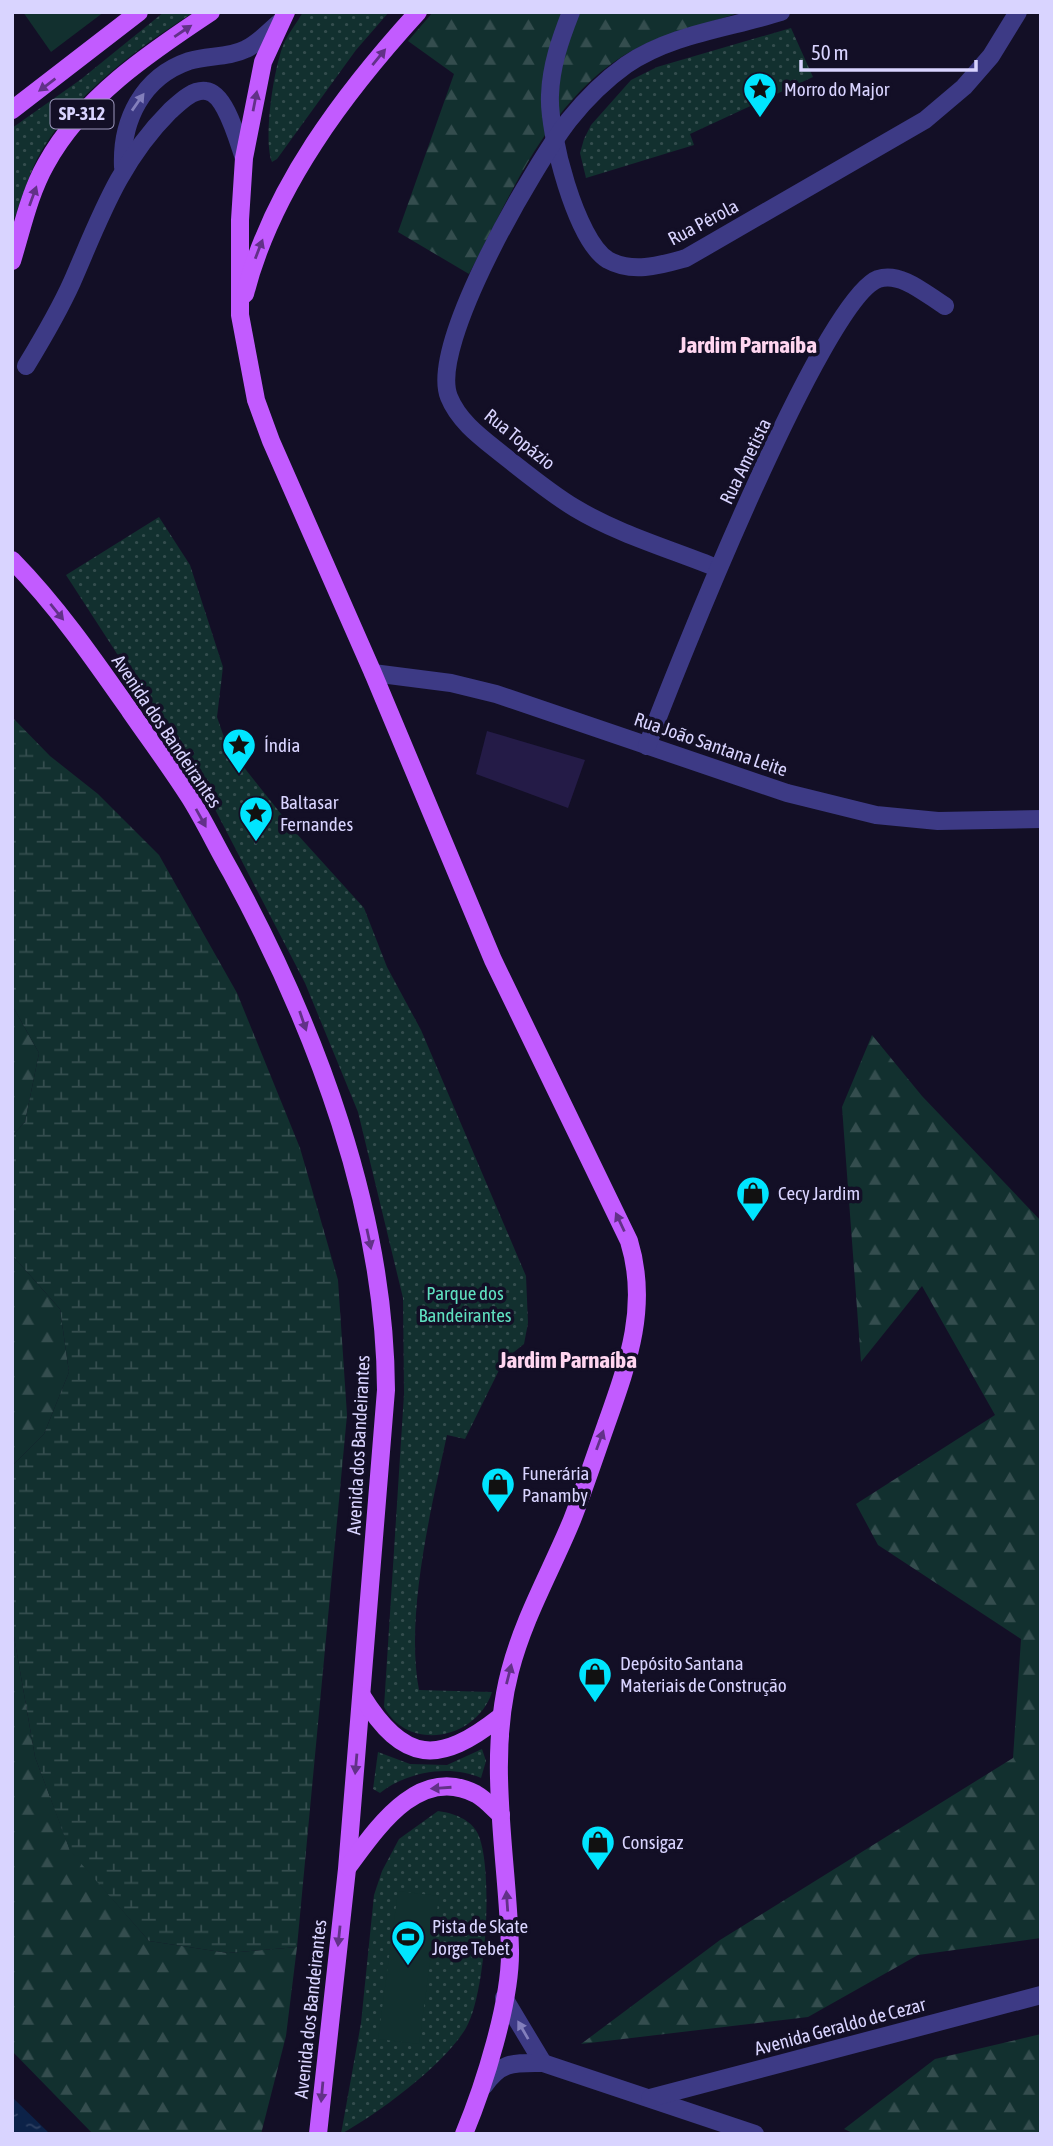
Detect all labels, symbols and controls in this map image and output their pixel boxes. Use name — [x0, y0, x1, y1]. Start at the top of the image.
one-way arrow — [173, 24, 193, 37]
scale bar — [801, 28, 976, 72]
text: 50 m — [811, 40, 849, 64]
one-way arrow — [371, 48, 386, 65]
place icon: Morro do Major — [741, 70, 779, 119]
one-way arrow — [38, 77, 56, 91]
place label: Morro do Major — [784, 78, 890, 100]
one-way arrow — [250, 90, 261, 112]
one-way arrow — [131, 93, 145, 111]
road number: SP-312 — [50, 100, 114, 128]
one-way arrow — [28, 186, 39, 207]
street label: Rua Pérola — [664, 194, 742, 250]
one-way arrow — [254, 239, 265, 260]
district label: Jardim Parnaíba — [678, 332, 817, 358]
street label: Rua Topázio — [480, 404, 560, 474]
street label: Rua Ametista — [715, 415, 775, 507]
one-way arrow — [49, 603, 64, 620]
street label: Avenida dos Bandeirantes — [108, 650, 227, 812]
street label: Rua João Santana Leite — [631, 707, 791, 781]
place icon: Índia — [220, 726, 258, 775]
place label: Índia — [264, 734, 300, 756]
place label: Baltasar Fernandes — [280, 791, 353, 835]
place icon: Baltasar Fernandes — [237, 794, 275, 843]
one-way arrow — [196, 808, 207, 828]
one-way arrow — [298, 1011, 309, 1032]
shop icon: Cecy Jardim — [734, 1174, 772, 1223]
place label: Cecy Jardim — [778, 1182, 860, 1204]
one-way arrow — [614, 1212, 625, 1232]
one-way arrow — [364, 1228, 375, 1250]
park label: Parque dos Bandeirantes — [419, 1282, 512, 1326]
district label: Jardim Parnaíba — [498, 1347, 637, 1373]
street label: Avenida dos Bandeirantes — [342, 1354, 374, 1535]
one-way arrow — [595, 1430, 606, 1451]
place label: Funerária Panamby — [522, 1462, 589, 1506]
shop icon: Funerária Panamby — [479, 1465, 517, 1514]
place label: Depósito Santana Materiais de Construção — [620, 1652, 787, 1696]
shop icon: Depósito Santana Materiais de Construção — [576, 1655, 614, 1704]
one-way arrow — [504, 1663, 515, 1685]
one-way arrow — [350, 1754, 361, 1776]
one-way arrow — [430, 1783, 452, 1794]
shop icon: Consigaz — [579, 1823, 617, 1872]
place label: Consigaz — [622, 1831, 683, 1853]
one-way arrow — [501, 1890, 512, 1912]
place label: Pista de Skate Jorge Tebet — [432, 1915, 528, 1959]
street label: Avenida dos Bandeirantes — [290, 1918, 330, 2100]
sports icon: Pista de Skate Jorge Tebet — [389, 1918, 427, 1967]
one-way arrow — [334, 1926, 345, 1948]
street label: Avenida Geraldo de Cezar — [752, 1992, 928, 2059]
one-way arrow — [517, 2021, 530, 2040]
one-way arrow — [316, 2081, 327, 2103]

